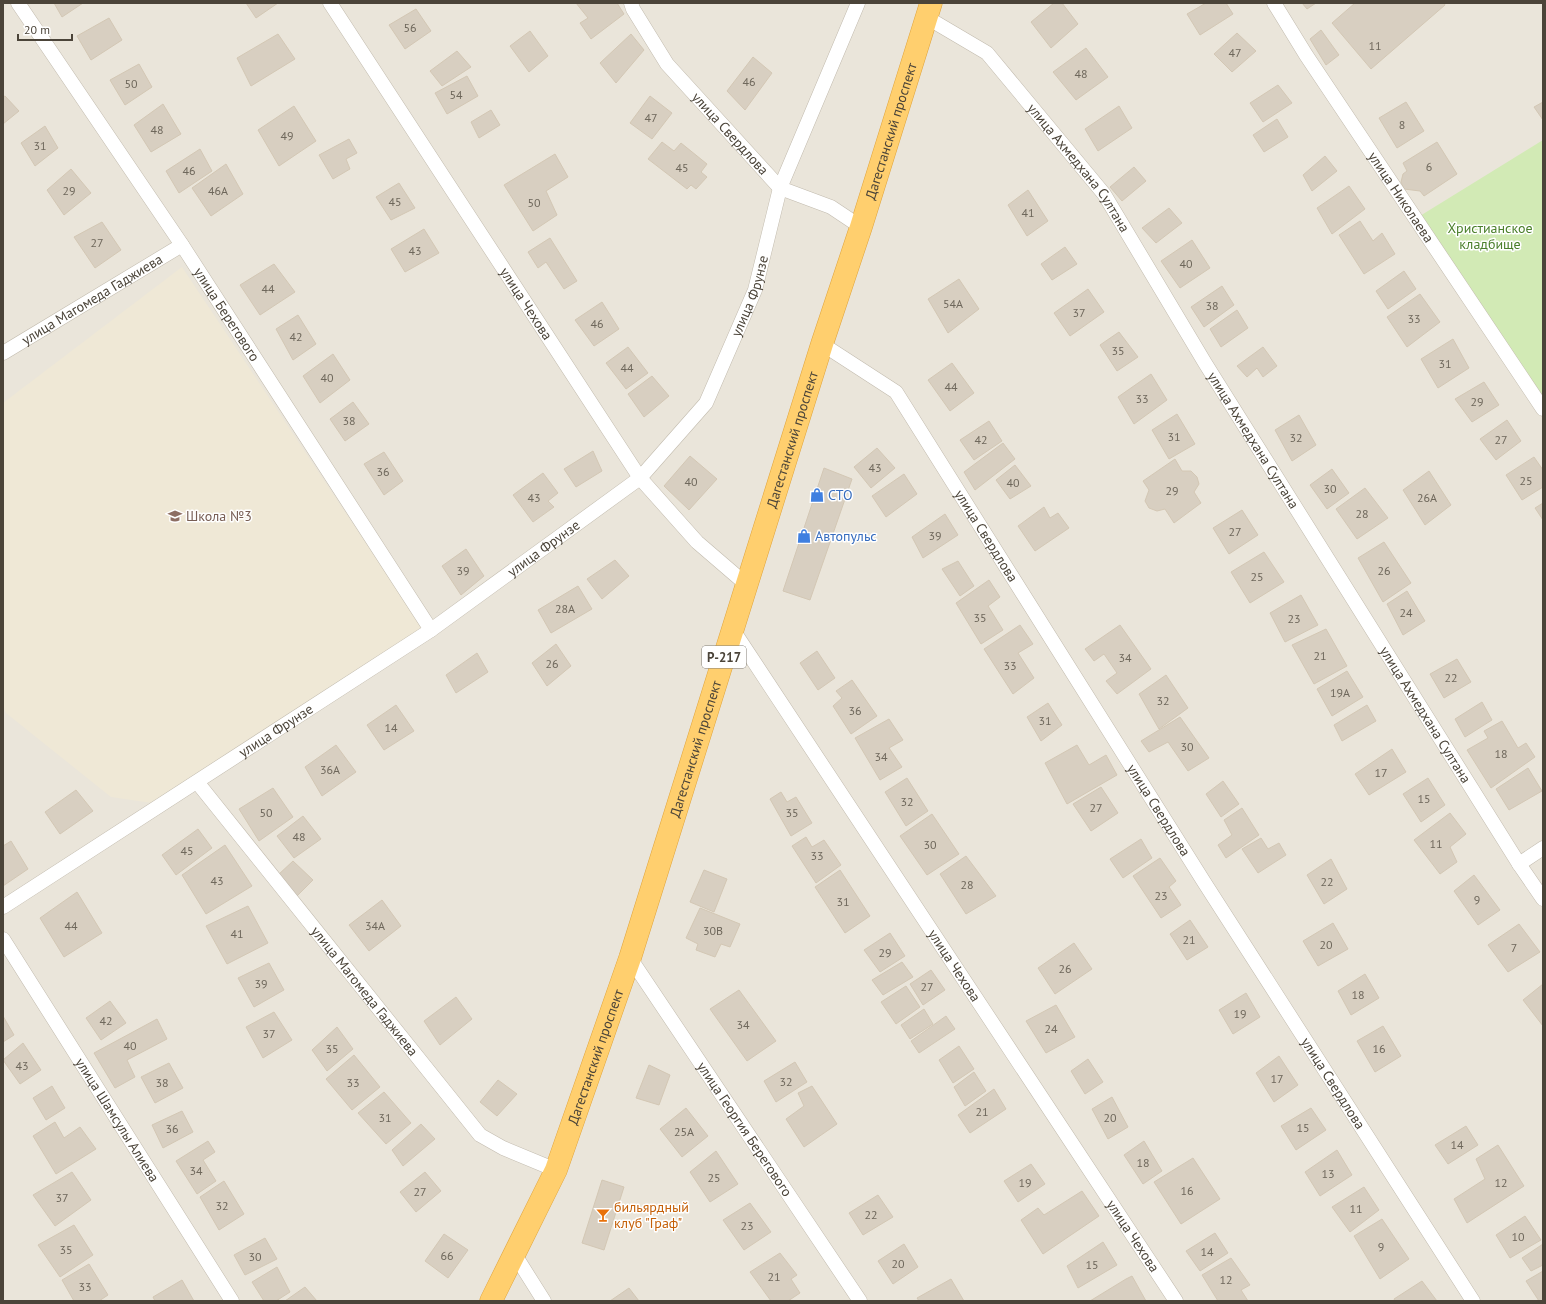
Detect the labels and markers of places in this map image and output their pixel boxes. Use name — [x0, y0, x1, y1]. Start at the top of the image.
place label: СТО — [828, 486, 853, 504]
shop icon: СТО — [809, 487, 825, 503]
place label: Школа №3 — [186, 507, 252, 525]
school or university icon: Школа №3 — [167, 508, 183, 524]
place label: Автопульс — [815, 527, 877, 545]
shop icon: Автопульс — [796, 528, 812, 544]
place label: бильярдный клуб "Граф" — [614, 1198, 689, 1232]
bar icon: бильярдный клуб "Граф" — [595, 1207, 611, 1223]

